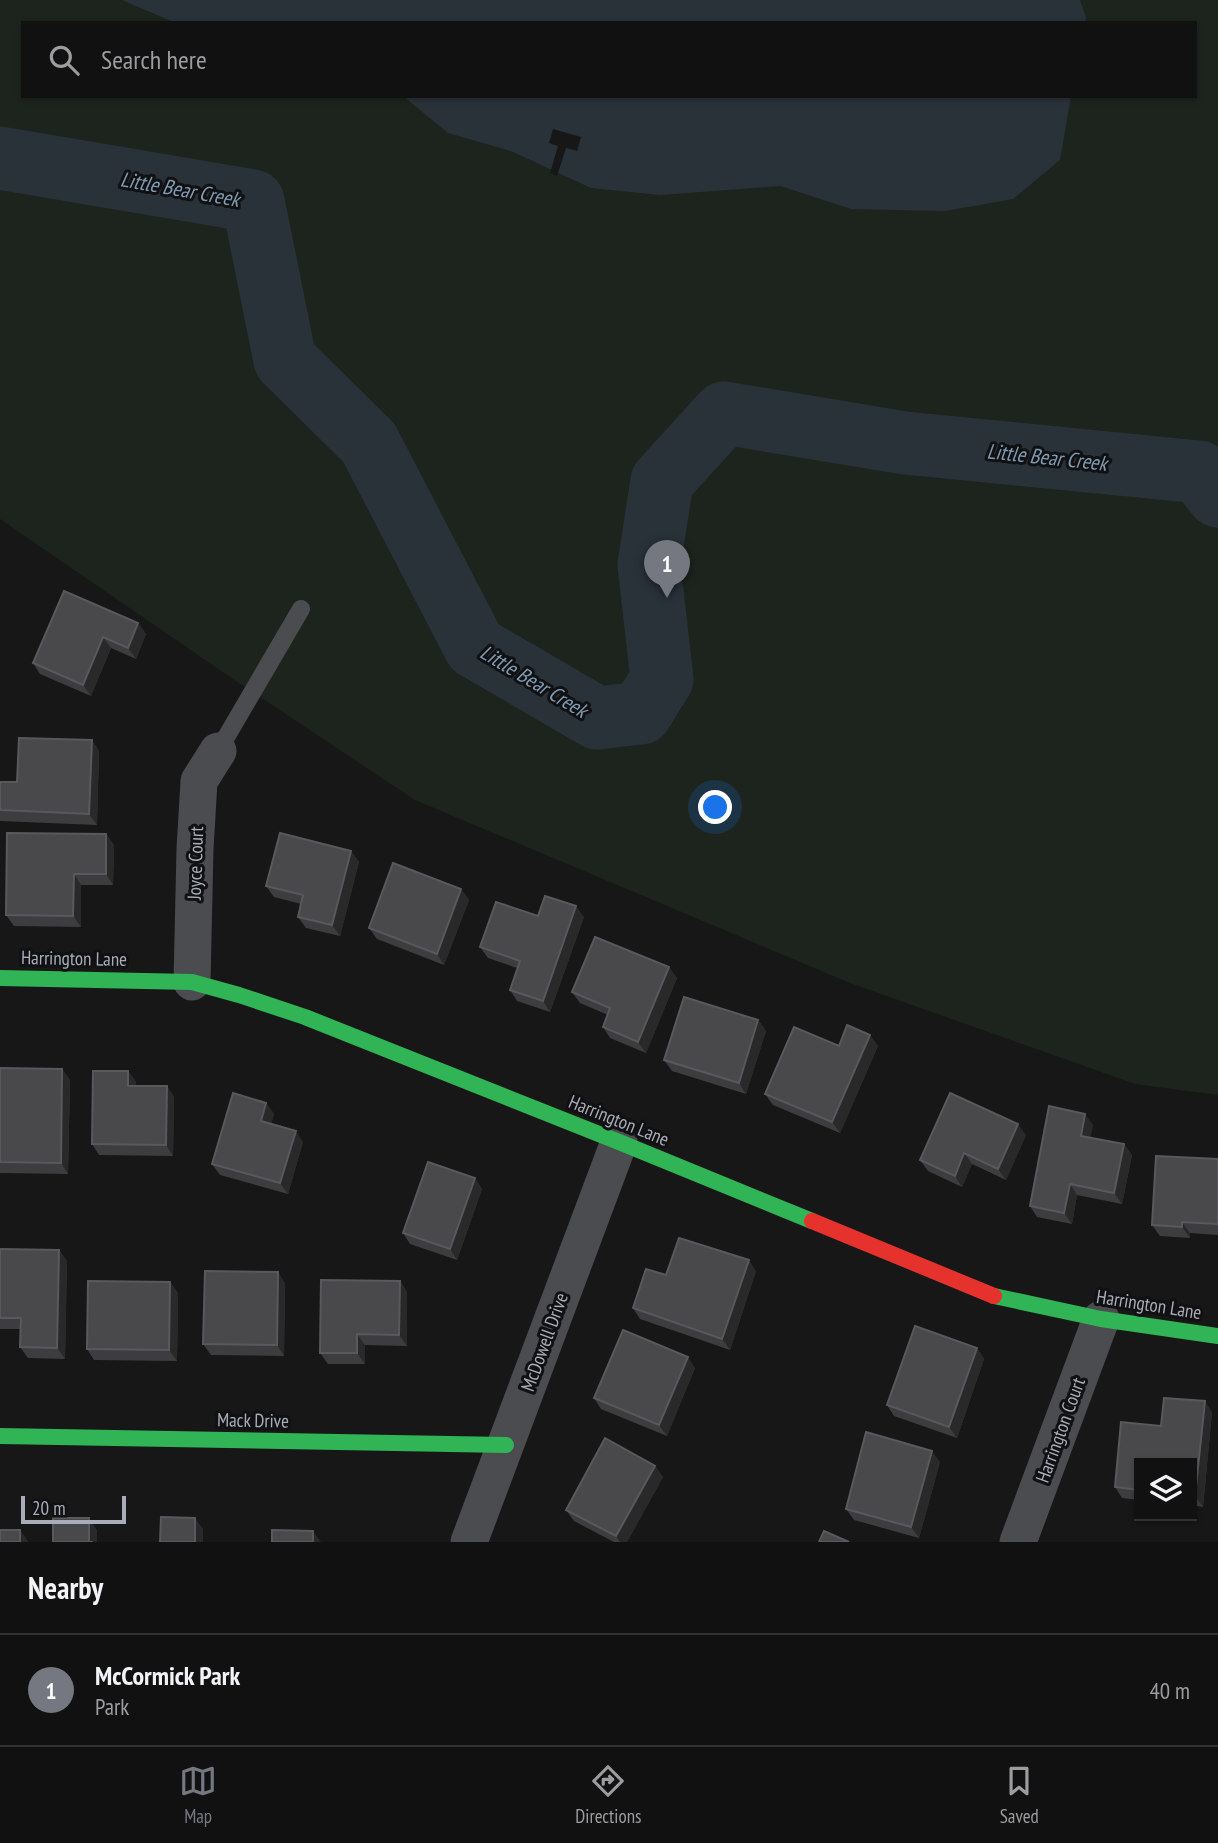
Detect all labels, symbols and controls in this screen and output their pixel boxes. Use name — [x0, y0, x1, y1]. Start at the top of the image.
search box — [21, 21, 1197, 98]
icon: search — [45, 41, 83, 79]
text: Search here — [101, 43, 207, 76]
water label: Little Bear Creek — [118, 165, 244, 213]
water label: Little Bear Creek — [986, 437, 1111, 477]
pin: 1 — [644, 540, 690, 598]
water label: Little Bear Creek — [475, 638, 595, 725]
your location — [698, 790, 732, 824]
street label: Joyce Court — [182, 825, 208, 901]
street label: Harrington Lane — [21, 945, 127, 971]
street label: Harrington Lane — [565, 1089, 673, 1151]
street label: Harrington Lane — [1095, 1284, 1203, 1324]
street label: McDowell Drive — [515, 1289, 573, 1395]
street label: Harrington Court — [1030, 1373, 1090, 1486]
street label: Mack Drive — [217, 1407, 289, 1433]
map controls — [1134, 1458, 1197, 1521]
button: layers — [1134, 1458, 1197, 1521]
scale bar — [21, 1493, 126, 1525]
text: 20 m — [32, 1496, 66, 1520]
text: Nearby — [28, 1568, 103, 1607]
text: McCormick Park — [95, 1659, 240, 1692]
text: 1 — [46, 1676, 57, 1705]
text: 40 m — [1149, 1676, 1190, 1705]
text: Park — [95, 1692, 129, 1721]
tab: Map — [179, 1762, 217, 1828]
tab: Directions — [575, 1762, 641, 1828]
tab: Saved — [1000, 1762, 1039, 1828]

